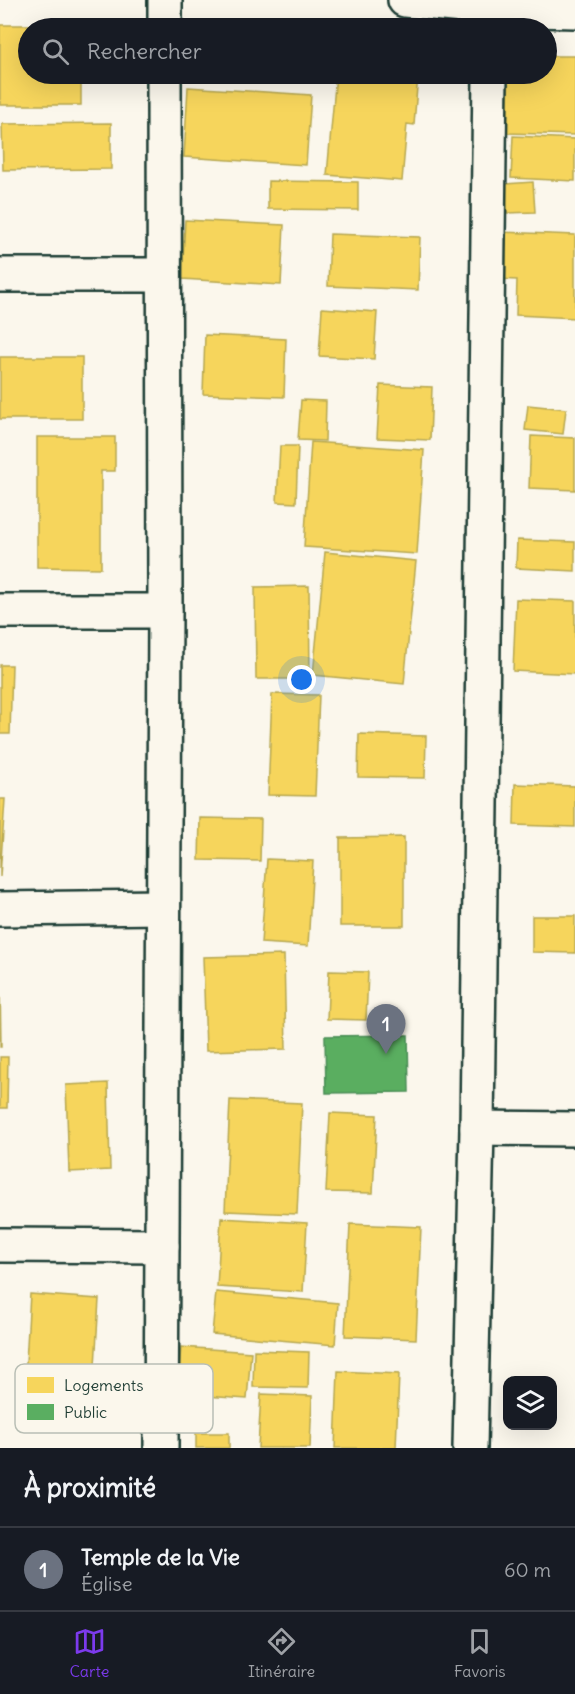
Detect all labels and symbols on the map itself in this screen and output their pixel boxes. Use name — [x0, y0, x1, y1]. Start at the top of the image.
your location — [287, 665, 316, 694]
pin: 1 — [366, 1004, 406, 1054]
legend — [15, 1364, 213, 1433]
text: Logements — [64, 1375, 144, 1395]
text: Public — [64, 1402, 107, 1422]

